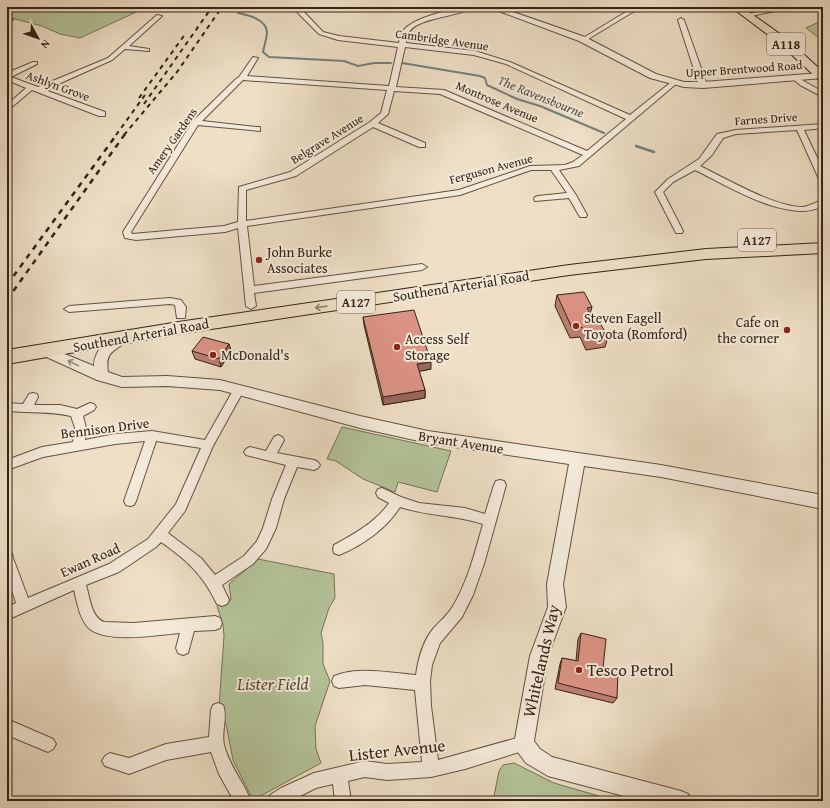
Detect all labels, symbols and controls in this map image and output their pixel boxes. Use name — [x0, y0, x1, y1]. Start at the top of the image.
north arrow — [18, 18, 58, 58]
street label: Cambridge Avenue — [394, 25, 490, 55]
road number: A118 — [767, 33, 805, 55]
text: N — [37, 36, 54, 53]
street label: Upper Brentwood Road — [685, 56, 804, 81]
street label: Ashlyn Grove — [24, 66, 93, 105]
water label: The Ravensbourne — [495, 71, 587, 122]
street label: Montrose Avenue — [453, 77, 541, 127]
street label: Amery Gardens — [142, 104, 201, 177]
street label: Farnes Drive — [734, 108, 798, 129]
street label: Belgrave Avenue — [287, 109, 367, 168]
street label: Ferguson Avenue — [447, 149, 535, 188]
road number: A127 — [738, 229, 776, 251]
place label: John Burke Associates — [265, 242, 332, 278]
marker: John Burke Associates — [254, 255, 264, 265]
street label: Southend Arterial Road — [391, 265, 531, 307]
road number: A127 — [337, 291, 375, 313]
one-way arrow — [315, 303, 328, 311]
place label: Steven Eagell Toyota (Romford) — [584, 308, 687, 344]
place label: Cafe on the corner — [717, 312, 779, 348]
street label: Southend Arterial Road — [71, 313, 211, 357]
marker: Steven Eagell Toyota (Romford) — [571, 321, 581, 331]
marker: Cafe on the corner — [782, 325, 792, 335]
place label: Access Self Storage — [405, 329, 470, 365]
marker: Access Self Storage — [392, 342, 402, 352]
place label: McDonald's — [221, 345, 289, 365]
marker: McDonald's — [208, 350, 218, 360]
one-way arrow — [68, 359, 80, 366]
street label: Bennison Drive — [60, 413, 151, 443]
street label: Bryant Avenue — [417, 425, 505, 459]
street label: Ewan Road — [57, 538, 124, 582]
street label: Whitelands Way — [515, 602, 566, 720]
place label: Tesco Petrol — [587, 657, 674, 682]
marker: Tesco Petrol — [574, 665, 584, 675]
park label: Lister Field — [236, 671, 309, 696]
street label: Lister Avenue — [348, 732, 446, 767]

